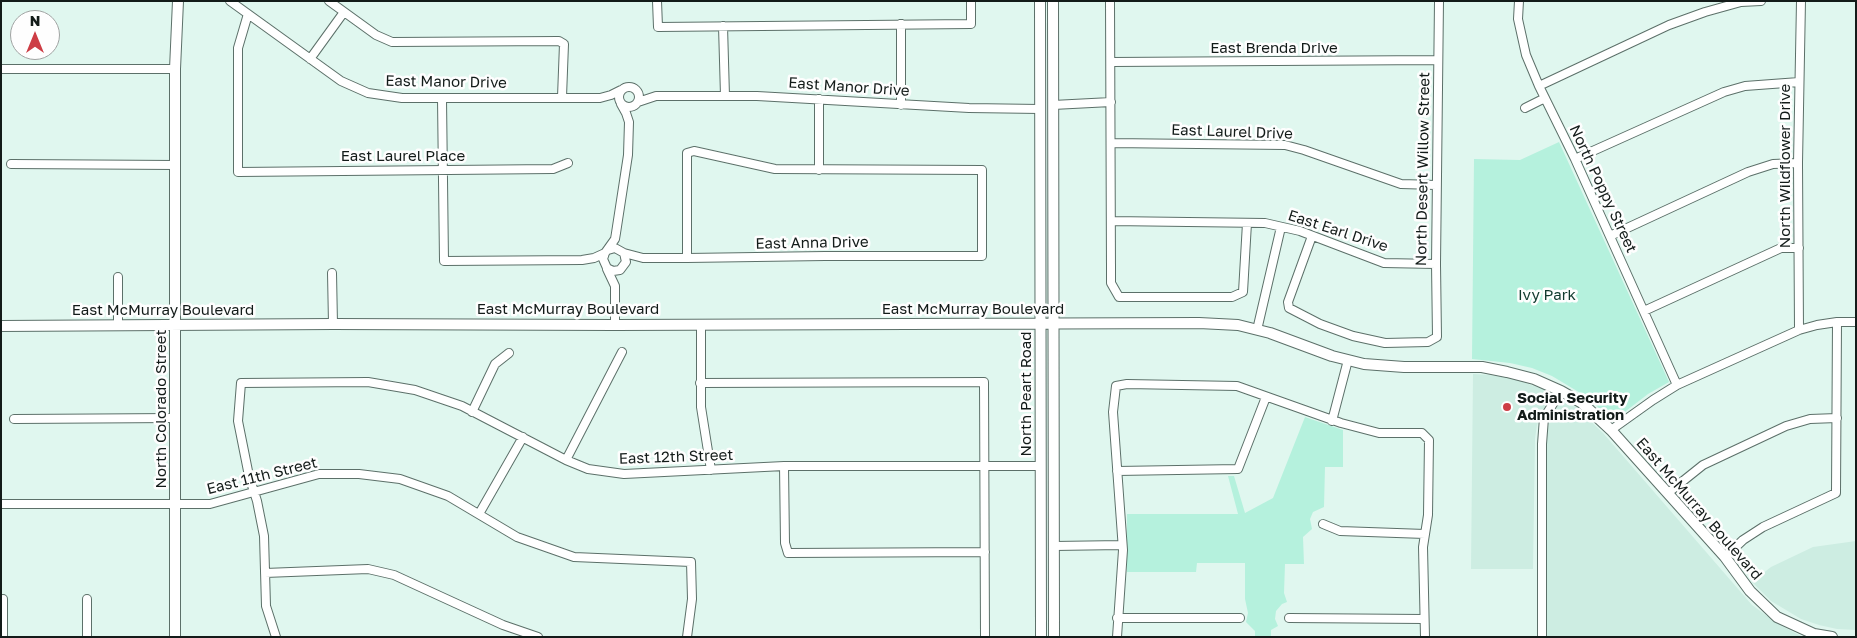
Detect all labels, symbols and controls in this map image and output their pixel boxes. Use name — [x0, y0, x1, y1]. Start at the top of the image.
north arrow — [10, 10, 60, 60]
text: N — [30, 12, 40, 29]
street label: East Brenda Drive — [1210, 39, 1338, 57]
street label: East Manor Drive — [385, 72, 507, 92]
street label: North Desert Willow Street — [1412, 72, 1434, 266]
street label: East Manor Drive — [788, 74, 910, 100]
street label: North Wildflower Drive — [1776, 84, 1794, 248]
street label: East Laurel Drive — [1171, 121, 1293, 143]
street label: North Poppy Street — [1565, 122, 1641, 256]
street label: East Laurel Place — [341, 147, 465, 165]
street label: East Earl Drive — [1286, 206, 1390, 256]
street label: East Anna Drive — [755, 233, 869, 253]
park label: Ivy Park — [1518, 286, 1576, 304]
street label: East McMurray Boulevard — [477, 300, 659, 318]
street label: East McMurray Boulevard — [882, 300, 1064, 318]
street label: East McMurray Boulevard — [72, 301, 254, 319]
street label: North Colorado Street — [152, 330, 170, 488]
street label: North Peart Road — [1017, 331, 1035, 457]
place label: Social Security Administration — [1517, 389, 1628, 424]
marker: Social Security Administration — [1501, 401, 1513, 413]
street label: East McMurray Boulevard — [1632, 434, 1766, 584]
street label: East 12th Street — [618, 446, 734, 468]
street label: East 11th Street — [205, 454, 319, 498]

